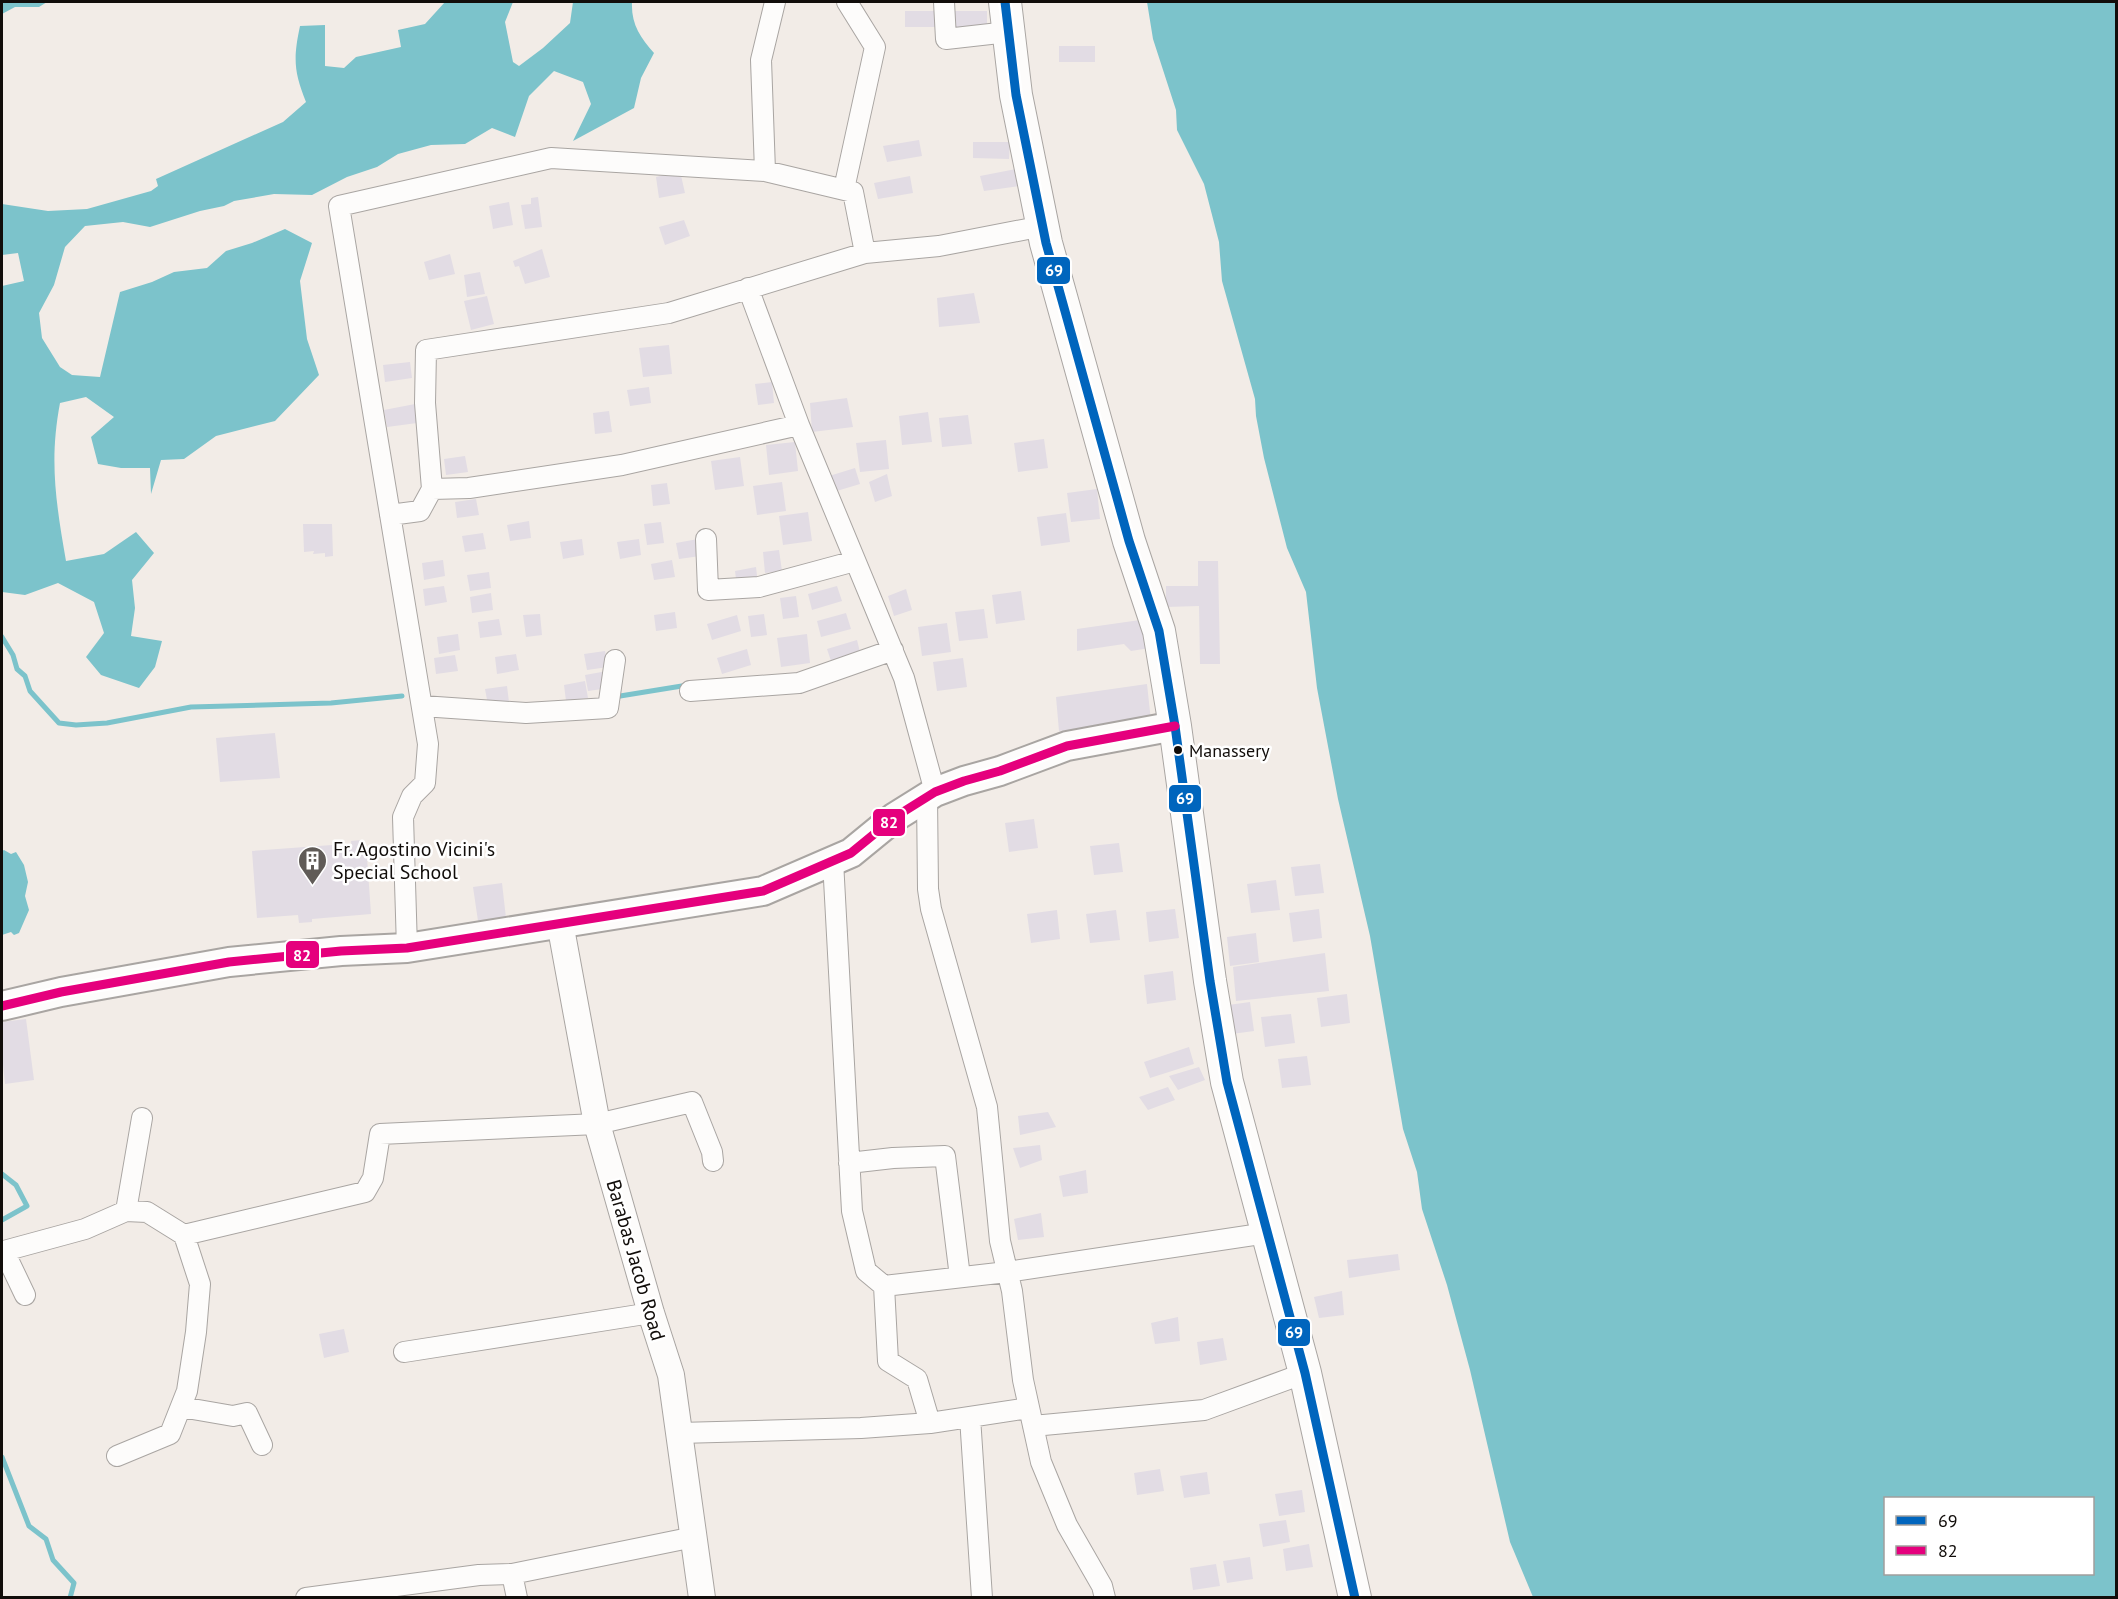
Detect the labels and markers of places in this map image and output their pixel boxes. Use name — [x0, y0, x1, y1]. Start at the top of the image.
place label: Manassery — [1189, 739, 1270, 762]
marker: Manassery — [1172, 744, 1184, 756]
place label: Fr. Agostino Vicini's Special School — [333, 836, 495, 885]
building icon: Fr. Agostino Vicini's Special School — [296, 844, 328, 886]

